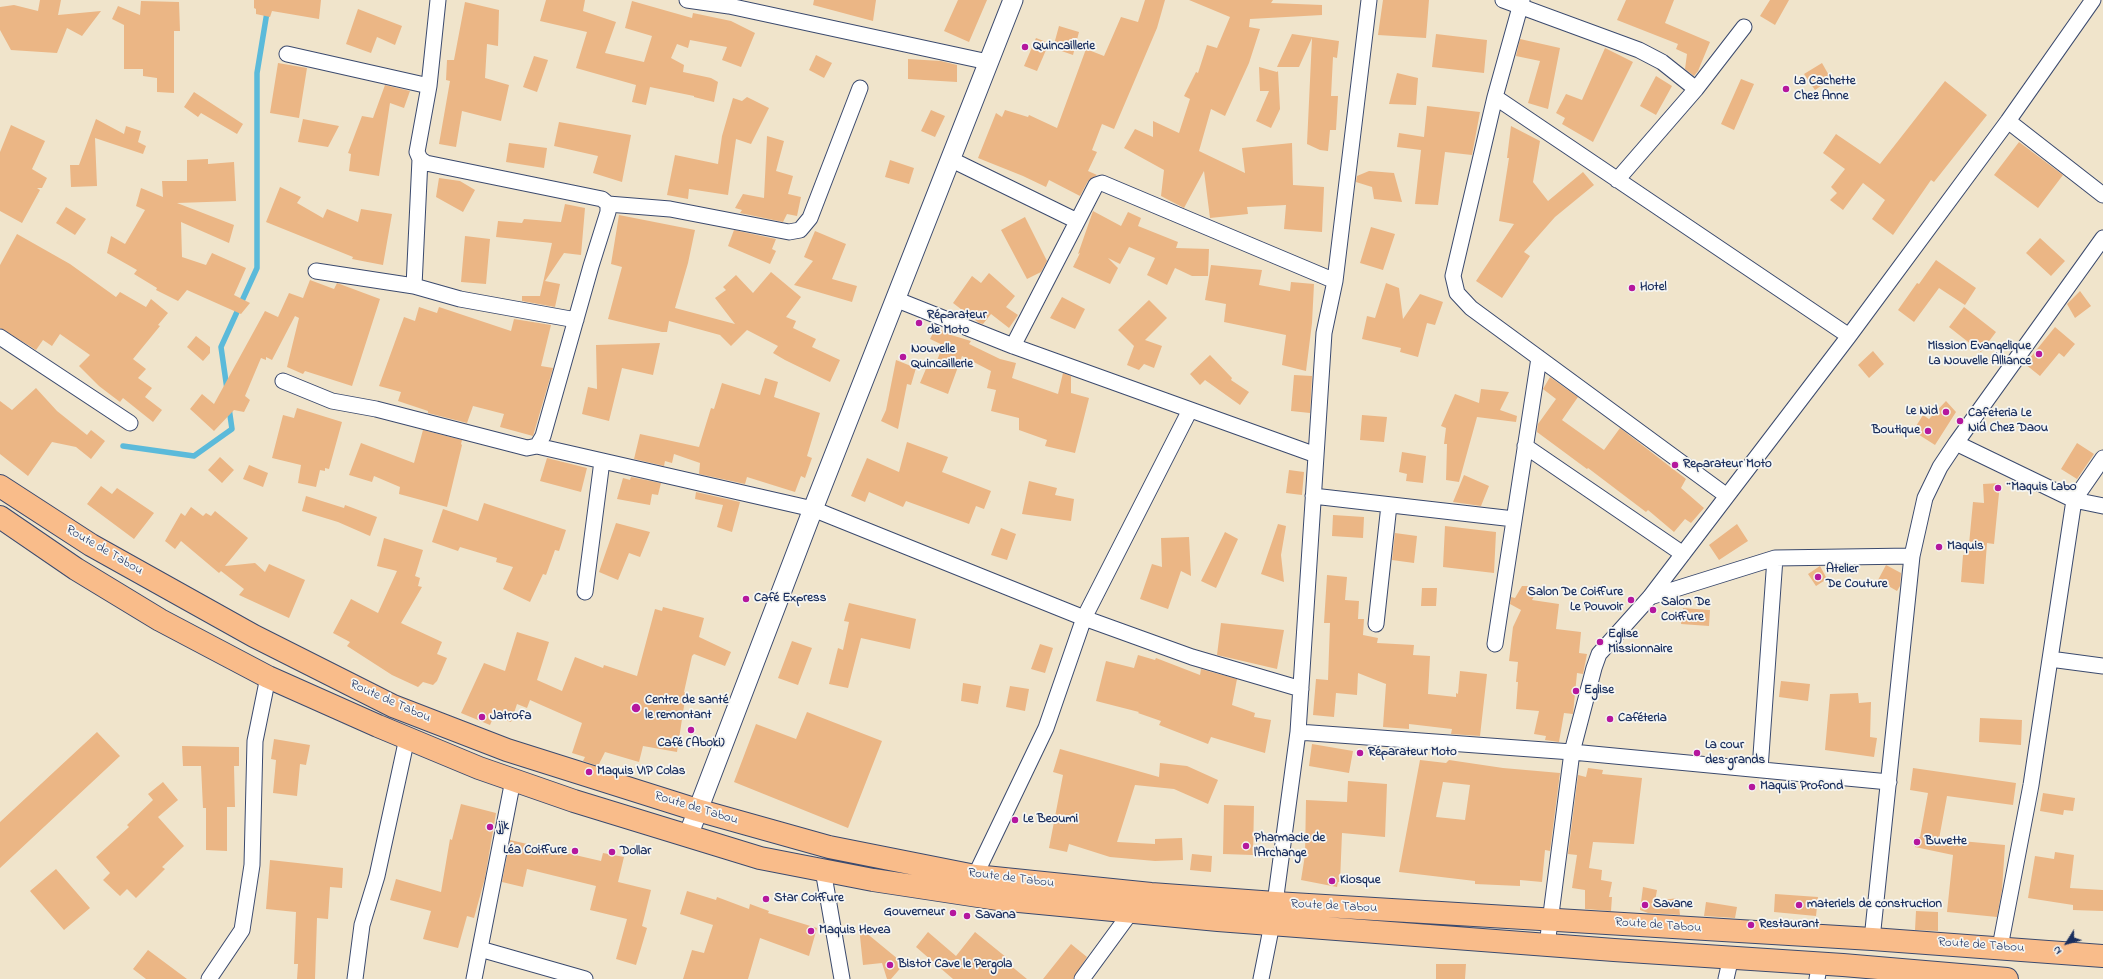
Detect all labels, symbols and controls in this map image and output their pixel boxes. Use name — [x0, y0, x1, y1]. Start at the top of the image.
place label: Quincaillerie — [1033, 39, 1095, 55]
marker: Quincaillerie — [1020, 42, 1030, 52]
place label: La Cachette Chez Anne — [1794, 74, 1856, 105]
marker: La Cachette Chez Anne — [1781, 84, 1791, 94]
place label: Hotel — [1640, 280, 1667, 296]
marker: Hotel — [1627, 283, 1637, 293]
place label: Réparateur de Moto — [927, 308, 987, 339]
marker: Réparateur de Moto — [914, 318, 924, 328]
place label: Mission Evangelique La Nouvelle Alliance — [1928, 339, 2031, 370]
place label: Nouvelle Quincaillerie — [911, 342, 973, 373]
marker: Mission Evangelique La Nouvelle Alliance — [2034, 349, 2044, 359]
marker: Nouvelle Quincaillerie — [898, 352, 908, 362]
place label: Le Nid — [1906, 404, 1938, 420]
place label: Cafeteria Le Nid Chez Daou — [1968, 406, 2048, 437]
marker: Le Nid — [1941, 407, 1951, 417]
marker: Cafeteria Le Nid Chez Daou — [1955, 416, 1965, 426]
place label: Boutique — [1872, 423, 1920, 439]
marker: Boutique — [1923, 426, 1933, 436]
place label: Reparateur Moto — [1683, 457, 1772, 473]
marker: Reparateur Moto — [1670, 460, 1680, 470]
place label: ¨Maquis Labo — [2006, 480, 2077, 496]
marker: ¨Maquis Labo — [1993, 483, 2003, 493]
street label: Route de Tabou — [63, 523, 145, 579]
place label: Maquis — [1947, 539, 1984, 555]
marker: Maquis — [1934, 542, 1944, 552]
place label: Atelier De Couture — [1826, 562, 1888, 593]
marker: Atelier De Couture — [1813, 572, 1823, 582]
place label: Salon De Coiffure Le Pouvoir — [1528, 585, 1623, 616]
place label: Café Express — [754, 591, 826, 607]
marker: Café Express — [741, 594, 751, 604]
marker: Salon De Coiffure Le Pouvoir — [1626, 595, 1636, 605]
place label: Salon De Coiffure — [1661, 595, 1710, 626]
marker: Salon De Coiffure — [1648, 605, 1658, 615]
place label: Eglise Missionnaire — [1608, 627, 1673, 658]
marker: Eglise Missionnaire — [1595, 637, 1605, 647]
street label: Route de Tabou — [347, 677, 433, 727]
place label: Eglise — [1584, 683, 1614, 699]
marker: Eglise — [1571, 686, 1581, 696]
place label: Centre de santé le remontant — [645, 693, 728, 724]
marker: Centre de santé le remontant — [630, 702, 642, 714]
place label: Jatrofa — [490, 709, 532, 725]
place label: Caféteria — [1618, 711, 1667, 727]
marker: Jatrofa — [477, 712, 487, 722]
marker: Caféteria — [1605, 714, 1615, 724]
marker: Café (Aboki) — [686, 725, 696, 735]
place label: Café (Aboki) — [657, 736, 725, 752]
place label: La cour des grands — [1705, 738, 1765, 769]
place label: Réparateur Moto — [1368, 745, 1457, 761]
marker: Réparateur Moto — [1355, 748, 1365, 758]
marker: La cour des grands — [1692, 748, 1702, 758]
place label: Maquis VIP Colas — [597, 764, 685, 780]
marker: Maquis VIP Colas — [584, 767, 594, 777]
place label: Maquis Profond — [1760, 779, 1843, 795]
marker: Maquis Profond — [1747, 782, 1757, 792]
street label: Route de Tabou — [652, 789, 740, 829]
place label: Le Beoumi — [1023, 812, 1078, 828]
marker: Le Beoumi — [1010, 815, 1020, 825]
place label: jjk — [498, 819, 509, 835]
marker: jjk — [485, 822, 495, 832]
place label: Pharmacie de l'Archange — [1254, 831, 1325, 862]
place label: Buvette — [1925, 834, 1967, 850]
marker: Buvette — [1912, 837, 1922, 847]
marker: Pharmacie de l'Archange — [1241, 841, 1251, 851]
place label: Léa Coiffure — [503, 843, 567, 859]
place label: Dollar — [620, 844, 651, 860]
marker: Léa Coiffure — [570, 846, 580, 856]
marker: Dollar — [607, 847, 617, 857]
street label: Route de Tabou — [967, 866, 1055, 892]
place label: Kiosque — [1340, 873, 1381, 889]
marker: Kiosque — [1327, 876, 1337, 886]
place label: Star Coiffure — [774, 891, 844, 907]
marker: Star Coiffure — [761, 894, 771, 904]
street label: Route de Tabou — [1290, 897, 1378, 917]
place label: Savane — [1653, 897, 1693, 913]
place label: materiels de construction — [1807, 897, 1942, 913]
marker: Savane — [1640, 900, 1650, 910]
marker: materiels de construction — [1794, 900, 1804, 910]
place label: Gouverneur — [884, 905, 945, 921]
marker: Gouverneur — [948, 908, 958, 918]
place label: Savana — [975, 908, 1016, 924]
marker: Savana — [962, 911, 972, 921]
street label: Route de Tabou — [1614, 915, 1702, 937]
place label: Restaurant — [1759, 917, 1819, 933]
marker: Restaurant — [1746, 920, 1756, 930]
place label: Maquis Hevea — [819, 923, 891, 939]
north arrow — [2047, 923, 2087, 963]
marker: Maquis Hevea — [806, 926, 816, 936]
street label: Route de Tabou — [1937, 935, 2025, 957]
text: N — [2049, 942, 2066, 958]
place label: Bistot Cave le Pergola — [898, 957, 1012, 973]
marker: Bistot Cave le Pergola — [885, 960, 895, 970]

